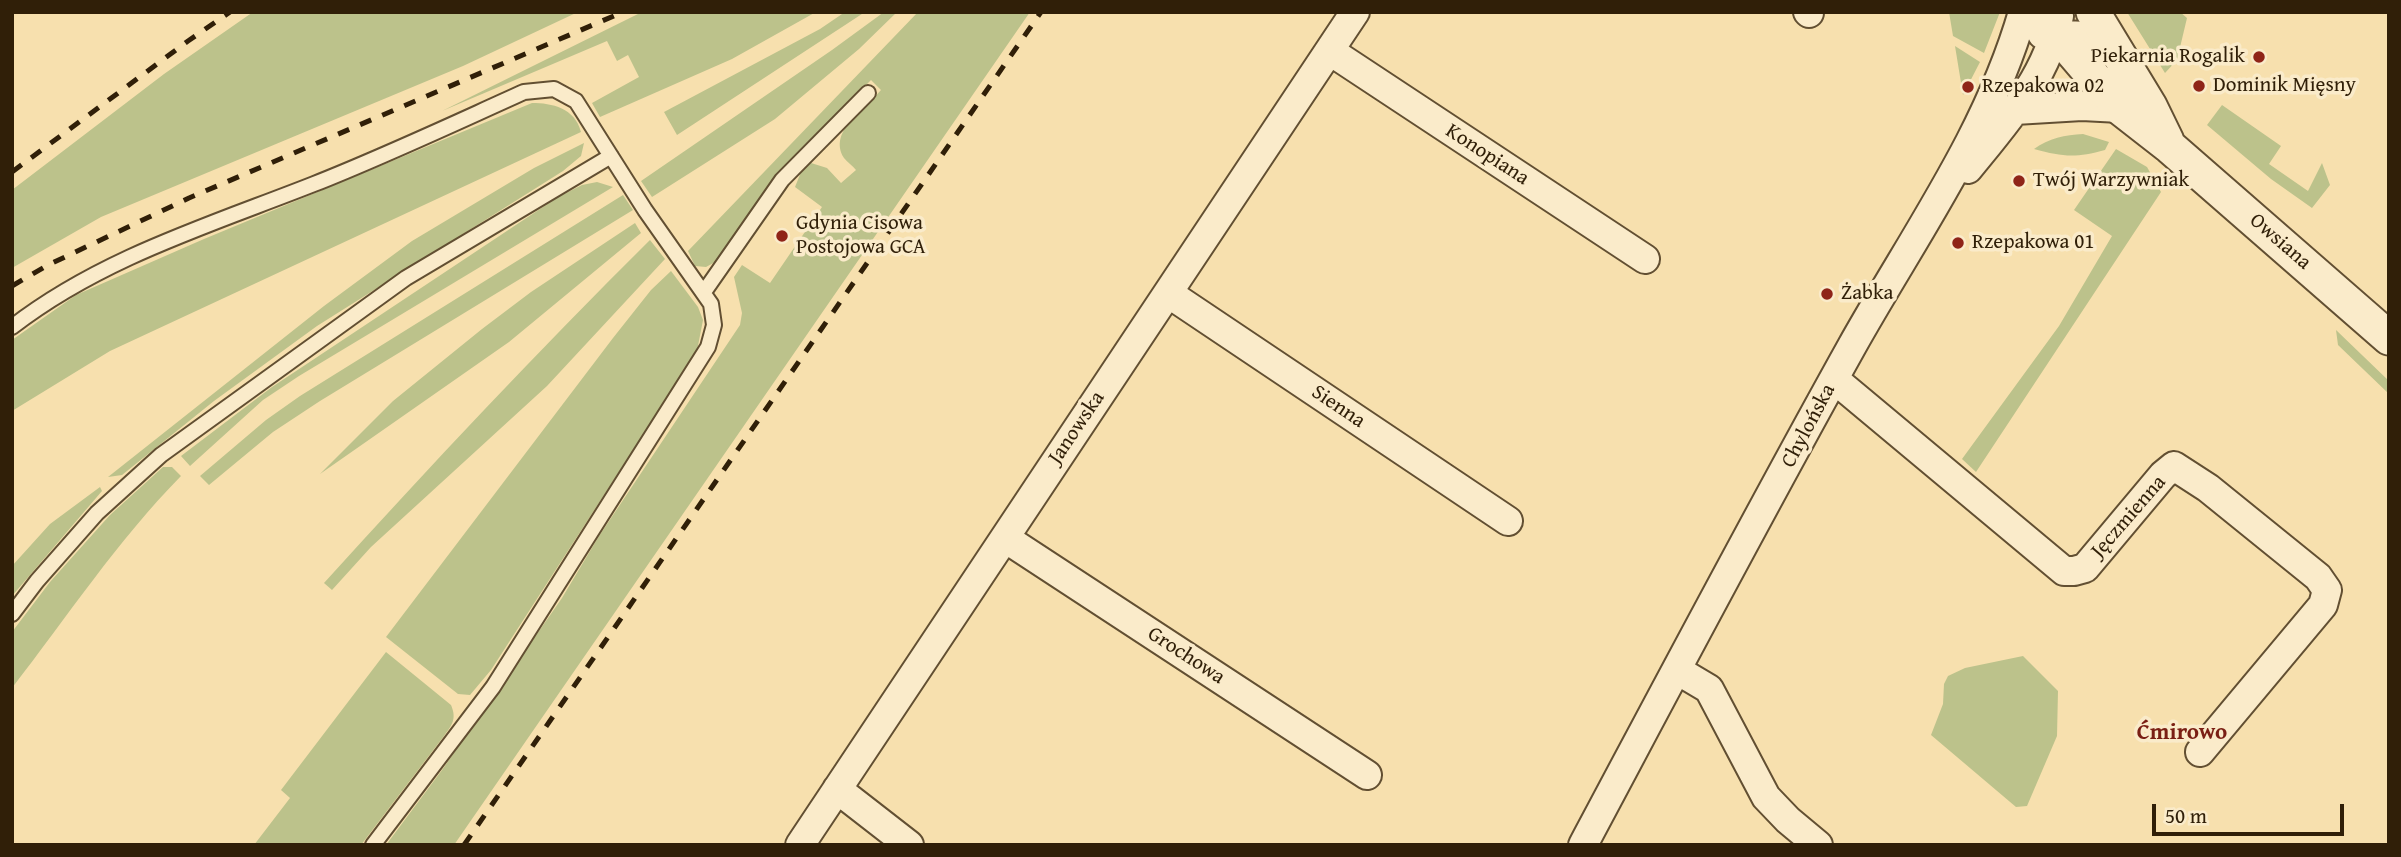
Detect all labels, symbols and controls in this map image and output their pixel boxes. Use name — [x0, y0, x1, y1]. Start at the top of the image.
place label: Piekarnia Rogalik — [2091, 44, 2245, 70]
marker: Piekarnia Rogalik — [2251, 49, 2267, 65]
place label: Dominik Mięsny — [2213, 73, 2356, 99]
place label: Rzepakowa 02 — [1982, 74, 2104, 100]
marker: Dominik Mięsny — [2191, 78, 2207, 94]
marker: Rzepakowa 02 — [1960, 79, 1976, 95]
street label: Konopiana — [1441, 119, 1533, 191]
place label: Twój Warzywniak — [2033, 168, 2189, 194]
marker: Twój Warzywniak — [2011, 173, 2027, 189]
street label: Owsiana — [2244, 208, 2316, 276]
place label: Gdynia Cisowa Postojowa GCA — [796, 211, 926, 261]
marker: Gdynia Cisowa Postojowa GCA — [774, 228, 790, 244]
place label: Rzepakowa 01 — [1972, 230, 2094, 256]
marker: Rzepakowa 01 — [1950, 235, 1966, 251]
place label: Żabka — [1841, 281, 1894, 307]
marker: Żabka — [1819, 286, 1835, 302]
street label: Sienna — [1306, 380, 1370, 434]
street label: Chylońska — [1777, 380, 1841, 472]
street label: Janowska — [1043, 387, 1111, 469]
street label: Jęczmienna — [2086, 470, 2172, 564]
street label: Grochowa — [1143, 622, 1229, 690]
district label: Ćmirowo — [2137, 719, 2227, 747]
scale bar — [2156, 790, 2348, 834]
text: 50 m — [2165, 800, 2207, 831]

